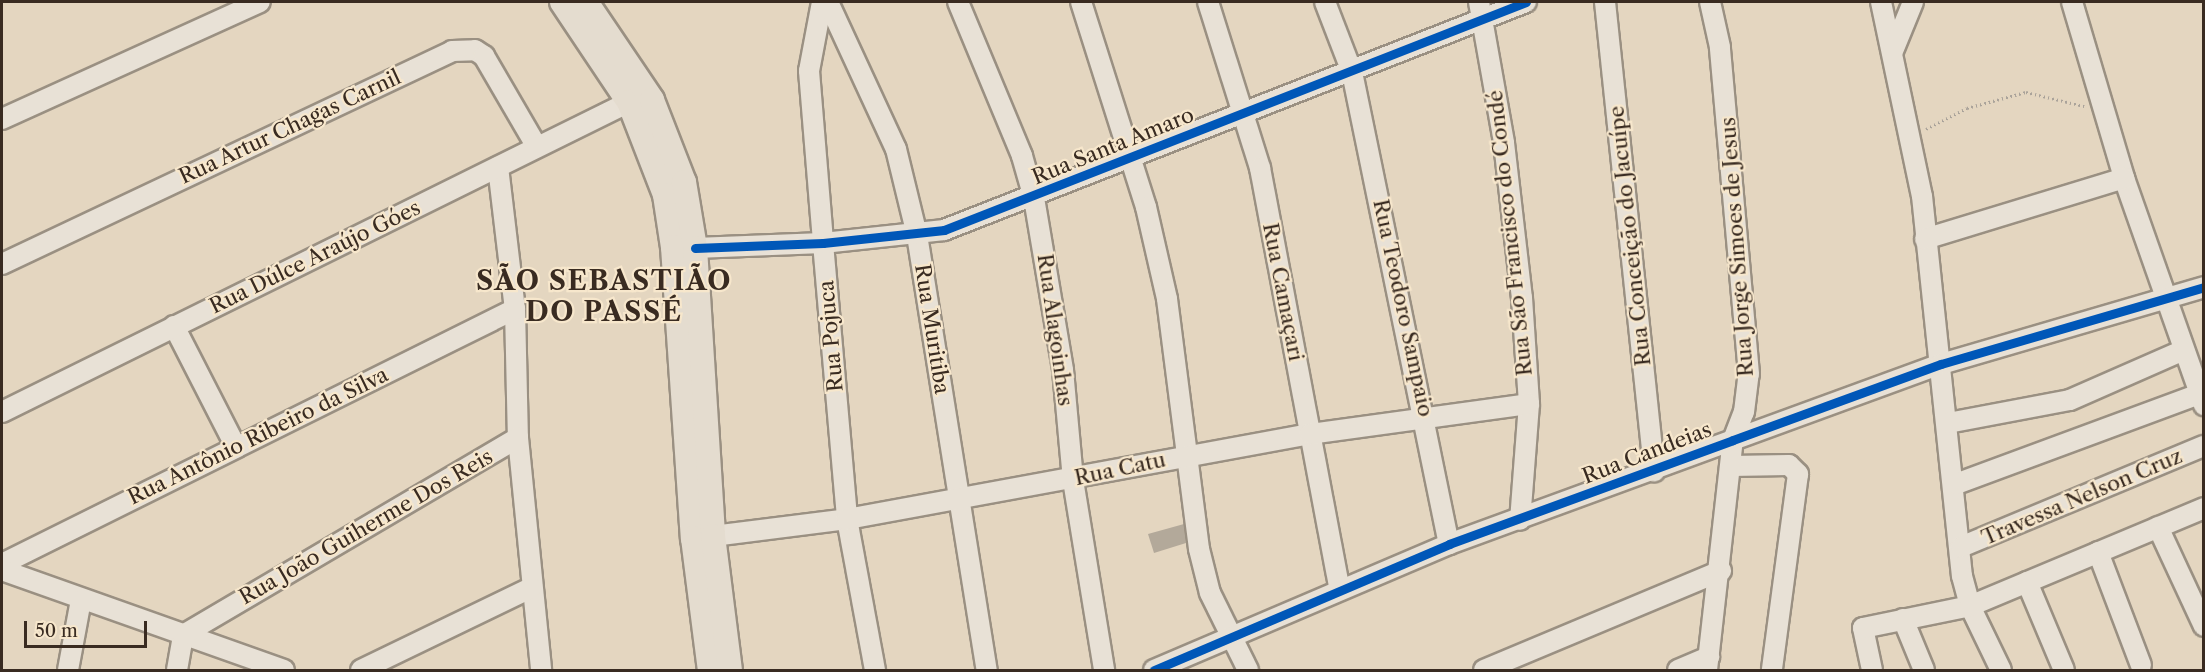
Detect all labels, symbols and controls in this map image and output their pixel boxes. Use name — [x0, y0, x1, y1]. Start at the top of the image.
street label: Rua Artur Chagas Carnil — [174, 64, 406, 190]
street label: Rua São Francisco do Condé — [1482, 89, 1538, 377]
street label: Rua Santa Amaro — [1028, 102, 1198, 190]
street label: Rua Conceição do Jacuípe — [1604, 105, 1656, 367]
street label: Rua Jorge Simoes de Jesus — [1715, 116, 1759, 378]
street label: Rua Dúlce Araújo Góes — [205, 195, 425, 319]
street label: Rua Teodoro Sampaio — [1368, 197, 1438, 419]
street label: Rua Camaçari — [1257, 221, 1309, 363]
street label: Rua Alagoinhas — [1032, 252, 1078, 408]
street label: Rua Muritiba — [909, 262, 955, 396]
district label: SÃO SEBASTIÃO DO PASSÉ — [476, 264, 732, 327]
street label: Rua Pojuca — [814, 279, 848, 393]
street label: Rua Antônio Ribeiro da Silva — [123, 362, 393, 510]
street label: Rua Candeias — [1579, 417, 1715, 489]
street label: Travessa Nelson Cruz — [1978, 443, 2186, 551]
street label: Rua João Guiherme Dos Reis — [235, 444, 497, 610]
street label: Rua Catu — [1072, 447, 1168, 491]
scale bar — [27, 609, 150, 647]
text: 50 m — [35, 620, 78, 642]

